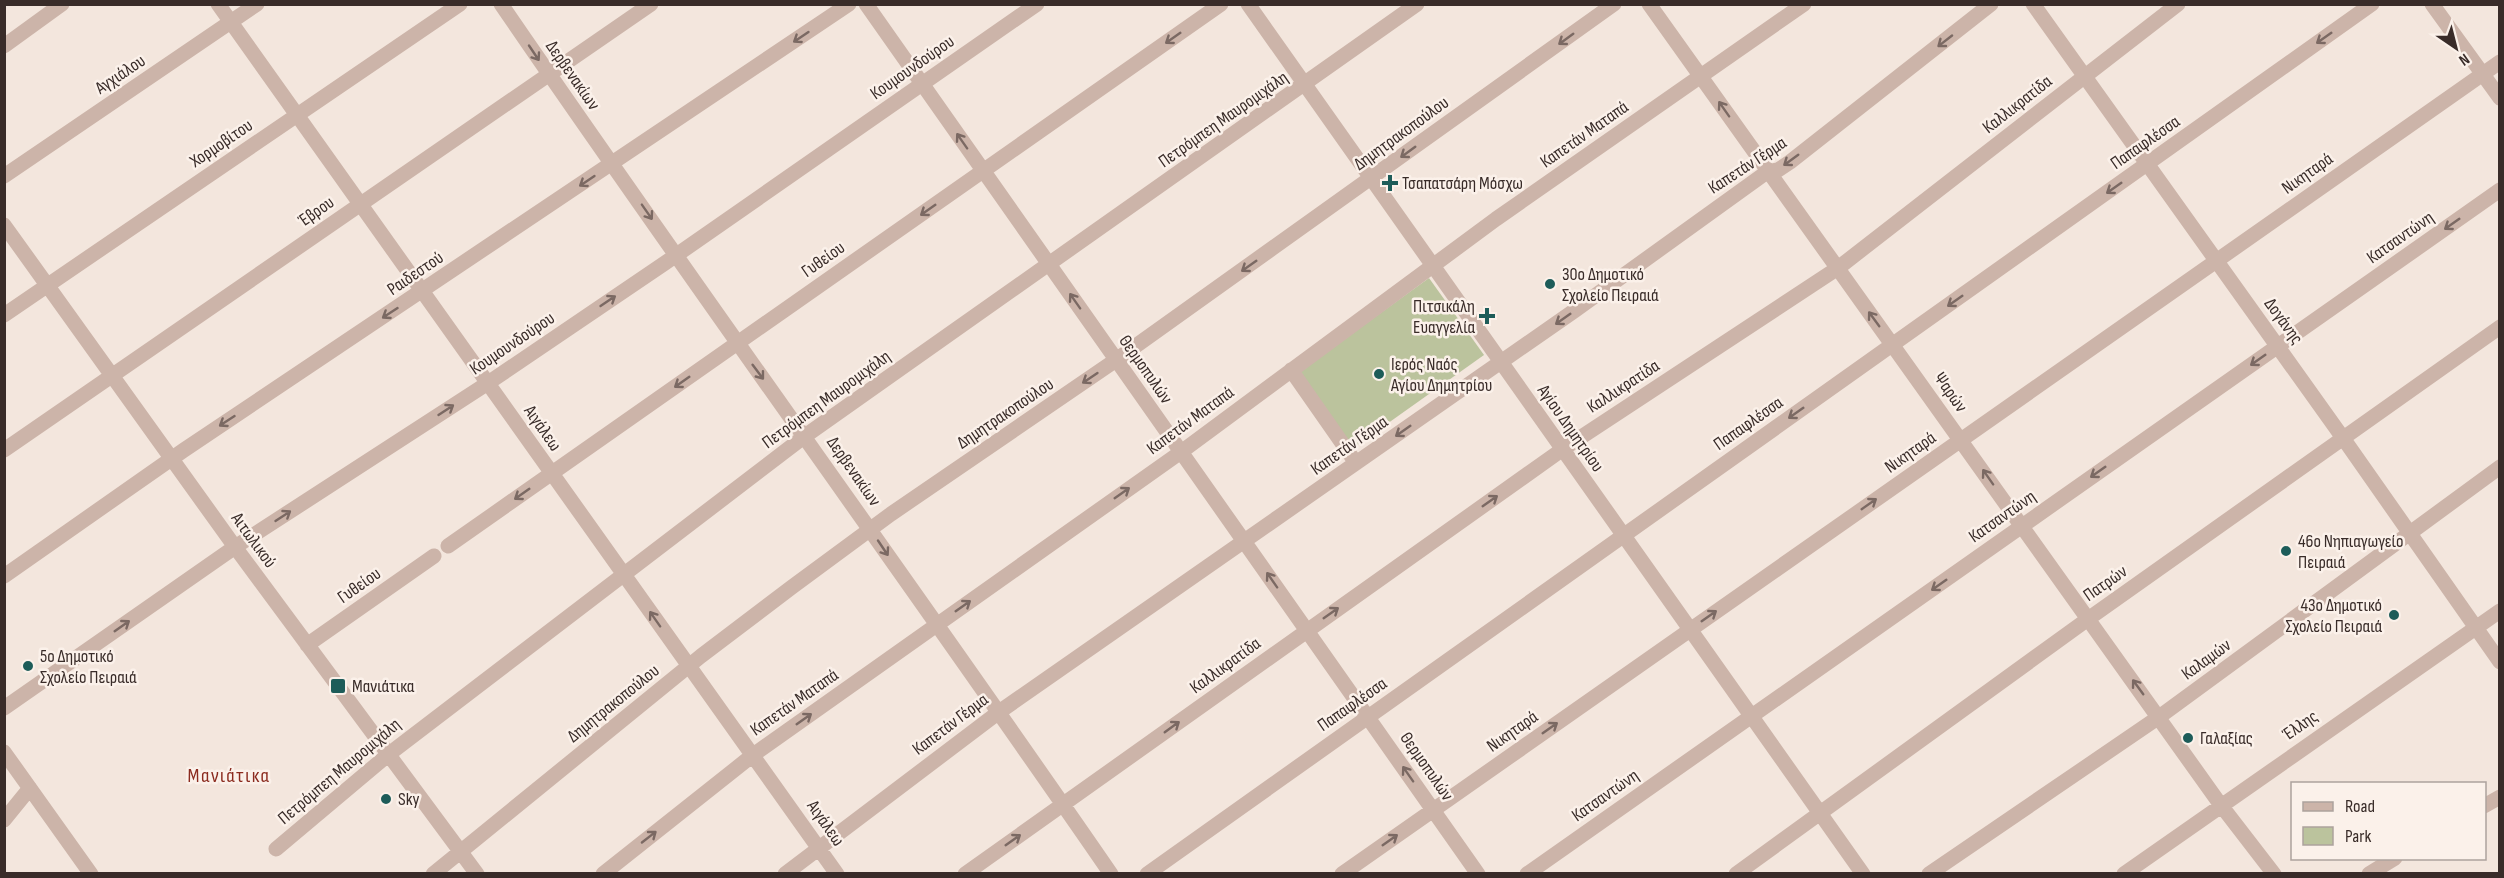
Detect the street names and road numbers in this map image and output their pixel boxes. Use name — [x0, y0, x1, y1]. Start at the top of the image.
street label: Κουμουνδούρου — [866, 31, 958, 104]
street label: Δερβενακίων — [541, 37, 604, 114]
street label: Αγχιάλου — [90, 50, 149, 99]
street label: Πετρόμπεη Μαυρομιχάλη — [1154, 67, 1292, 172]
street label: Καλλικρατίδα — [1979, 71, 2056, 138]
street label: Δημητρακοπούλου — [1350, 92, 1453, 175]
street label: Καπετάν Ματαπά — [1536, 96, 1633, 172]
street label: Παπαφλέσσα — [2107, 111, 2184, 174]
street label: Χορμοβίτου — [185, 115, 257, 173]
street label: Καπετάν Γέρμα — [1704, 132, 1791, 198]
street label: Νικηταρά — [2278, 148, 2337, 199]
street label: Έβρου — [294, 192, 338, 232]
street label: Κατσαντώνη — [2363, 207, 2438, 268]
street label: Γυθείου — [798, 237, 849, 282]
street label: Ραιδεστού — [383, 247, 447, 300]
street label: Δογάνης — [2260, 294, 2307, 349]
street label: Κουμουνδούρου — [466, 307, 559, 379]
street label: Θερμοπυλών — [1114, 331, 1177, 408]
street label: Πετρόμπεη Μαυρομιχάλη — [758, 346, 895, 453]
street label: Καλλικρατίδα — [1583, 355, 1664, 418]
street label: Ψαρών — [1930, 368, 1972, 416]
street label: Δημητρακοπούλου — [953, 373, 1058, 453]
street label: Αγίου Δημητρίου — [1532, 380, 1608, 476]
street label: Καπετάν Ματαπά — [1143, 382, 1238, 459]
street label: Παπαφλέσσα — [1710, 392, 1787, 455]
street label: Αιγάλεω — [519, 400, 566, 455]
street label: Καπετάν Γέρμα — [1307, 411, 1392, 480]
street label: Νικηταρά — [1881, 427, 1940, 478]
street label: Δερβενακίων — [822, 433, 885, 510]
street label: Κατσαντώνη — [1965, 486, 2040, 547]
street label: Αιτωλικού — [226, 508, 281, 572]
street label: Πατρών — [2079, 561, 2131, 606]
street label: Γυθείου — [334, 563, 385, 608]
street label: Καλλικρατίδα — [1186, 633, 1265, 698]
street label: Καλαμών — [2178, 635, 2235, 684]
street label: Δημητρακοπούλου — [563, 660, 663, 747]
street label: Καπετάν Ματαπά — [746, 664, 843, 740]
street label: Παπαφλέσσα — [1314, 673, 1391, 736]
street label: Καπετάν Γέρμα — [908, 689, 993, 760]
street label: Νικηταρά — [1483, 706, 1542, 757]
street label: Έλλης — [2278, 706, 2322, 745]
street label: Πετρόμπεη Μαυρομιχάλη — [274, 714, 405, 829]
street label: Θερμοπυλών — [1395, 728, 1458, 805]
street label: Κατσαντώνη — [1568, 765, 1643, 826]
street label: Αιγάλεω — [802, 795, 849, 850]

